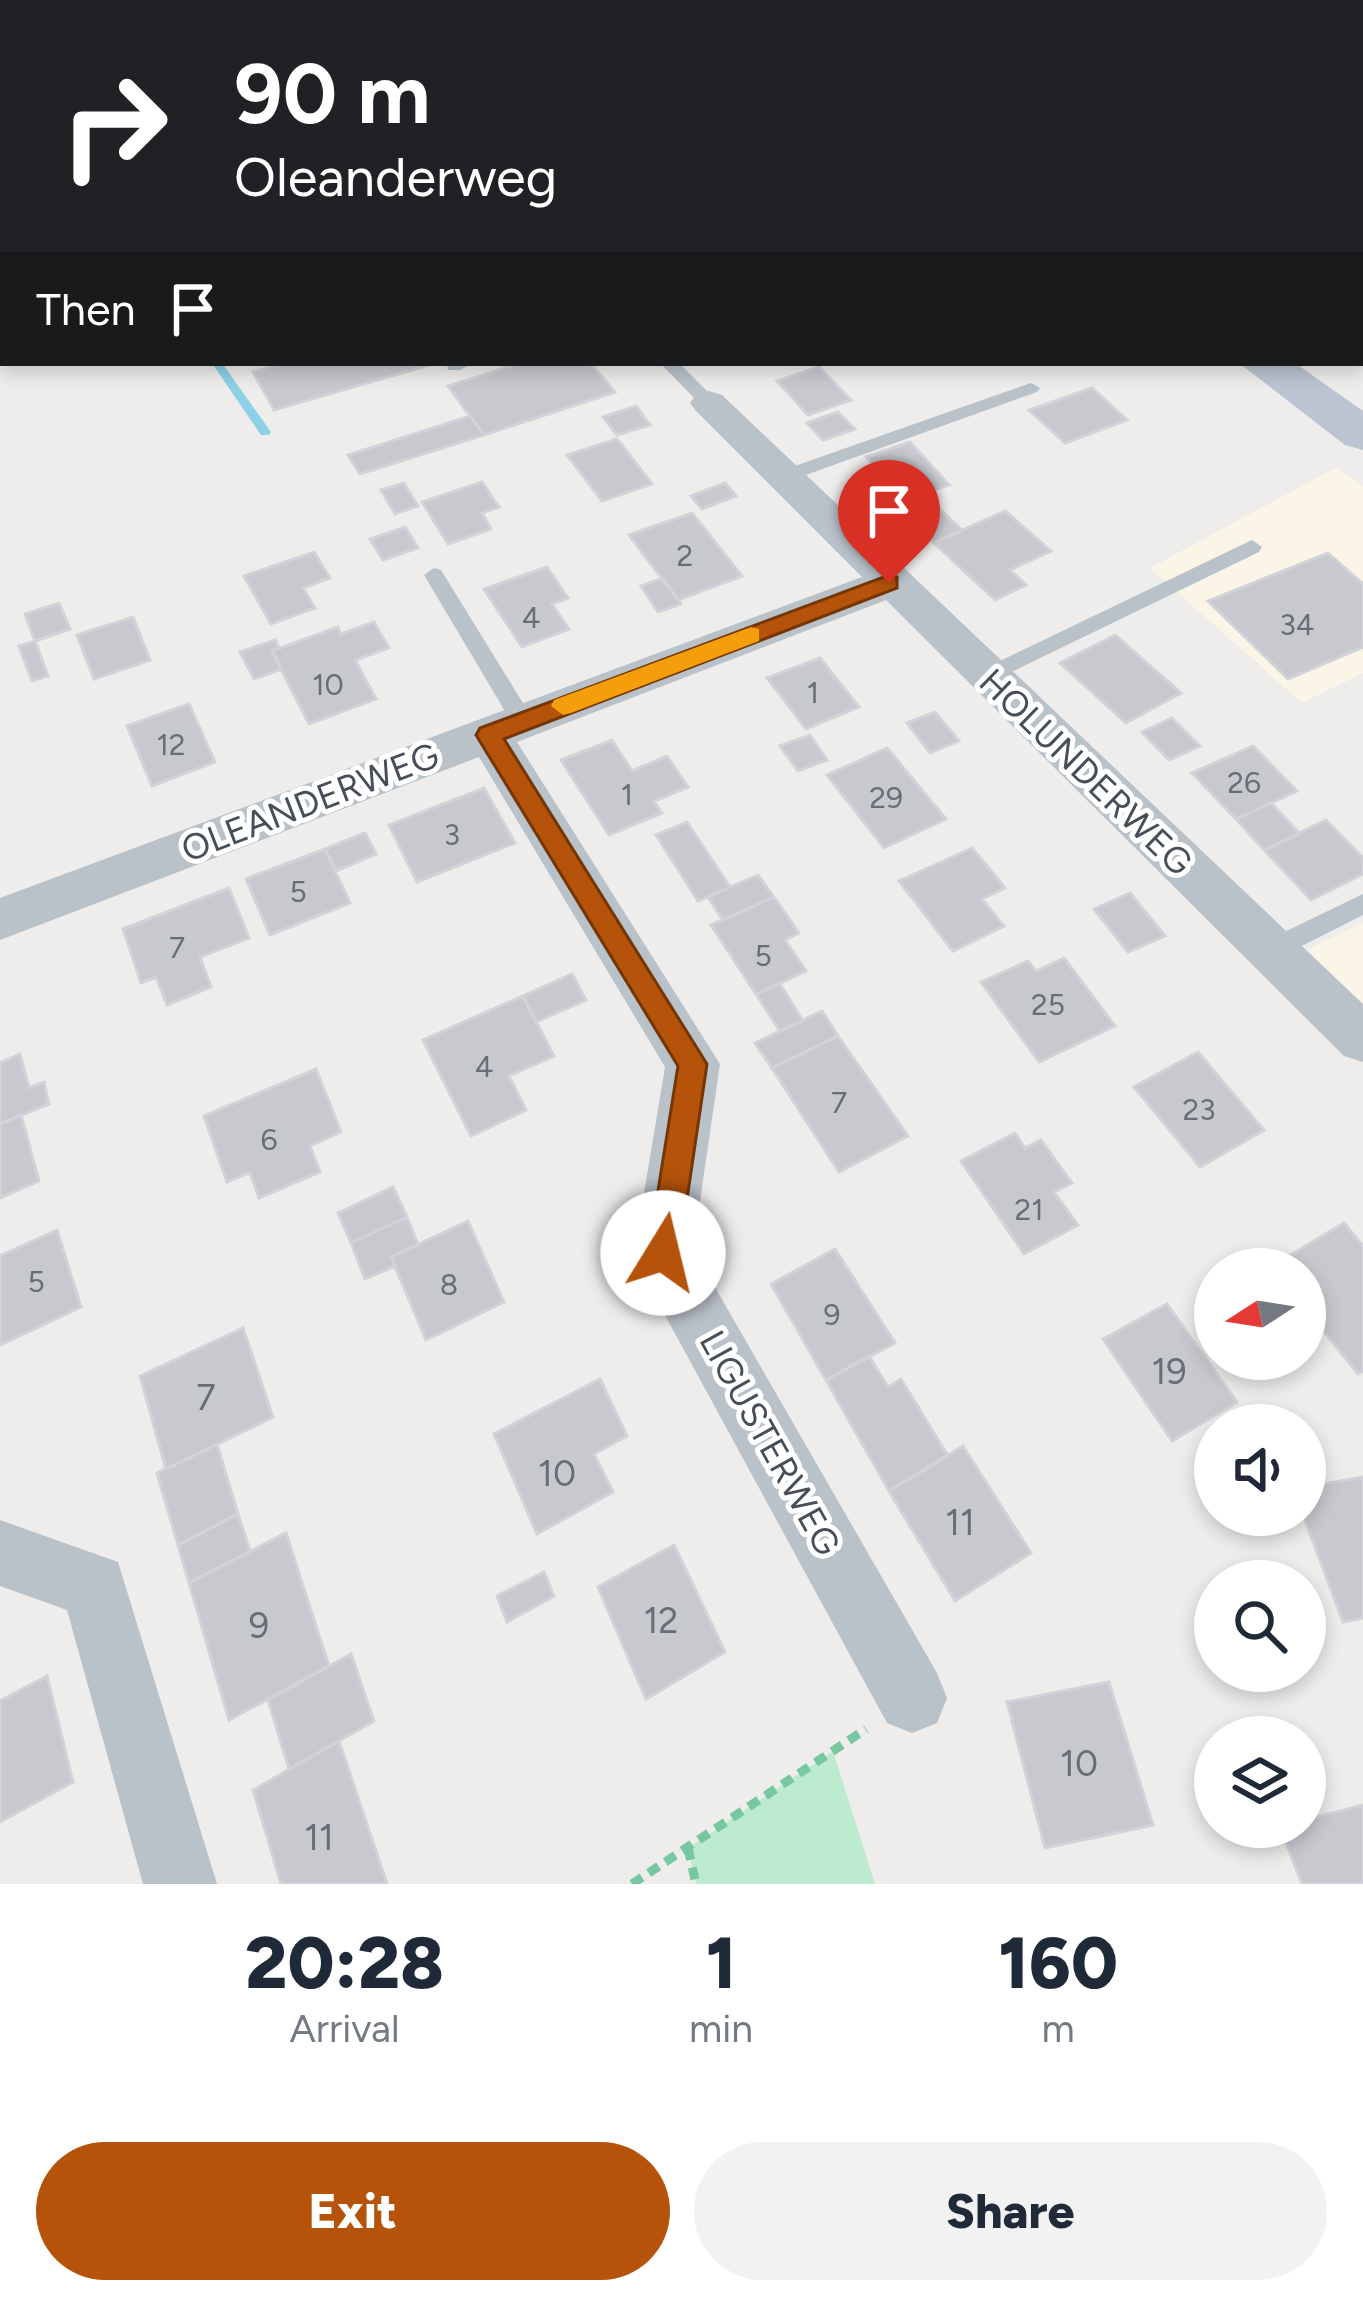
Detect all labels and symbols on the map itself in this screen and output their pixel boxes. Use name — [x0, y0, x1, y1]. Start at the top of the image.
pin — [838, 460, 940, 583]
house number: 2 — [677, 537, 693, 574]
house number: 4 — [522, 599, 540, 636]
house number: 34 — [1280, 606, 1314, 643]
street label: HOLUNDERWEG — [971, 660, 1201, 884]
house number: 10 — [312, 666, 344, 703]
house number: 1 — [807, 674, 819, 711]
house number: 12 — [156, 726, 186, 763]
street label: OLEANDERWEG — [175, 733, 445, 871]
house number: 26 — [1227, 764, 1261, 801]
house number: 1 — [621, 776, 633, 813]
house number: 29 — [869, 779, 903, 816]
house number: 3 — [444, 816, 460, 853]
house number: 5 — [289, 873, 307, 910]
house number: 7 — [169, 929, 185, 966]
house number: 5 — [754, 937, 772, 974]
house number: 25 — [1031, 986, 1065, 1023]
house number: 4 — [475, 1048, 493, 1085]
house number: 7 — [831, 1084, 847, 1121]
house number: 23 — [1182, 1091, 1216, 1128]
house number: 6 — [261, 1121, 278, 1158]
position arrow — [600, 1190, 726, 1316]
house number: 21 — [1014, 1191, 1044, 1228]
north arrow — [1194, 1248, 1326, 1380]
house number: 5 — [27, 1263, 45, 1300]
house number: 8 — [440, 1266, 458, 1303]
house number: 9 — [824, 1296, 840, 1333]
street label: LIGUSTERWEG — [691, 1323, 849, 1563]
house number: 19 — [1151, 1350, 1187, 1393]
house number: 7 — [196, 1376, 216, 1419]
house number: 10 — [538, 1452, 576, 1495]
house number: 11 — [945, 1501, 975, 1544]
house number: 12 — [644, 1599, 679, 1642]
house number: 9 — [249, 1604, 269, 1647]
house number: 10 — [1060, 1742, 1098, 1785]
house number: 11 — [304, 1816, 334, 1859]

